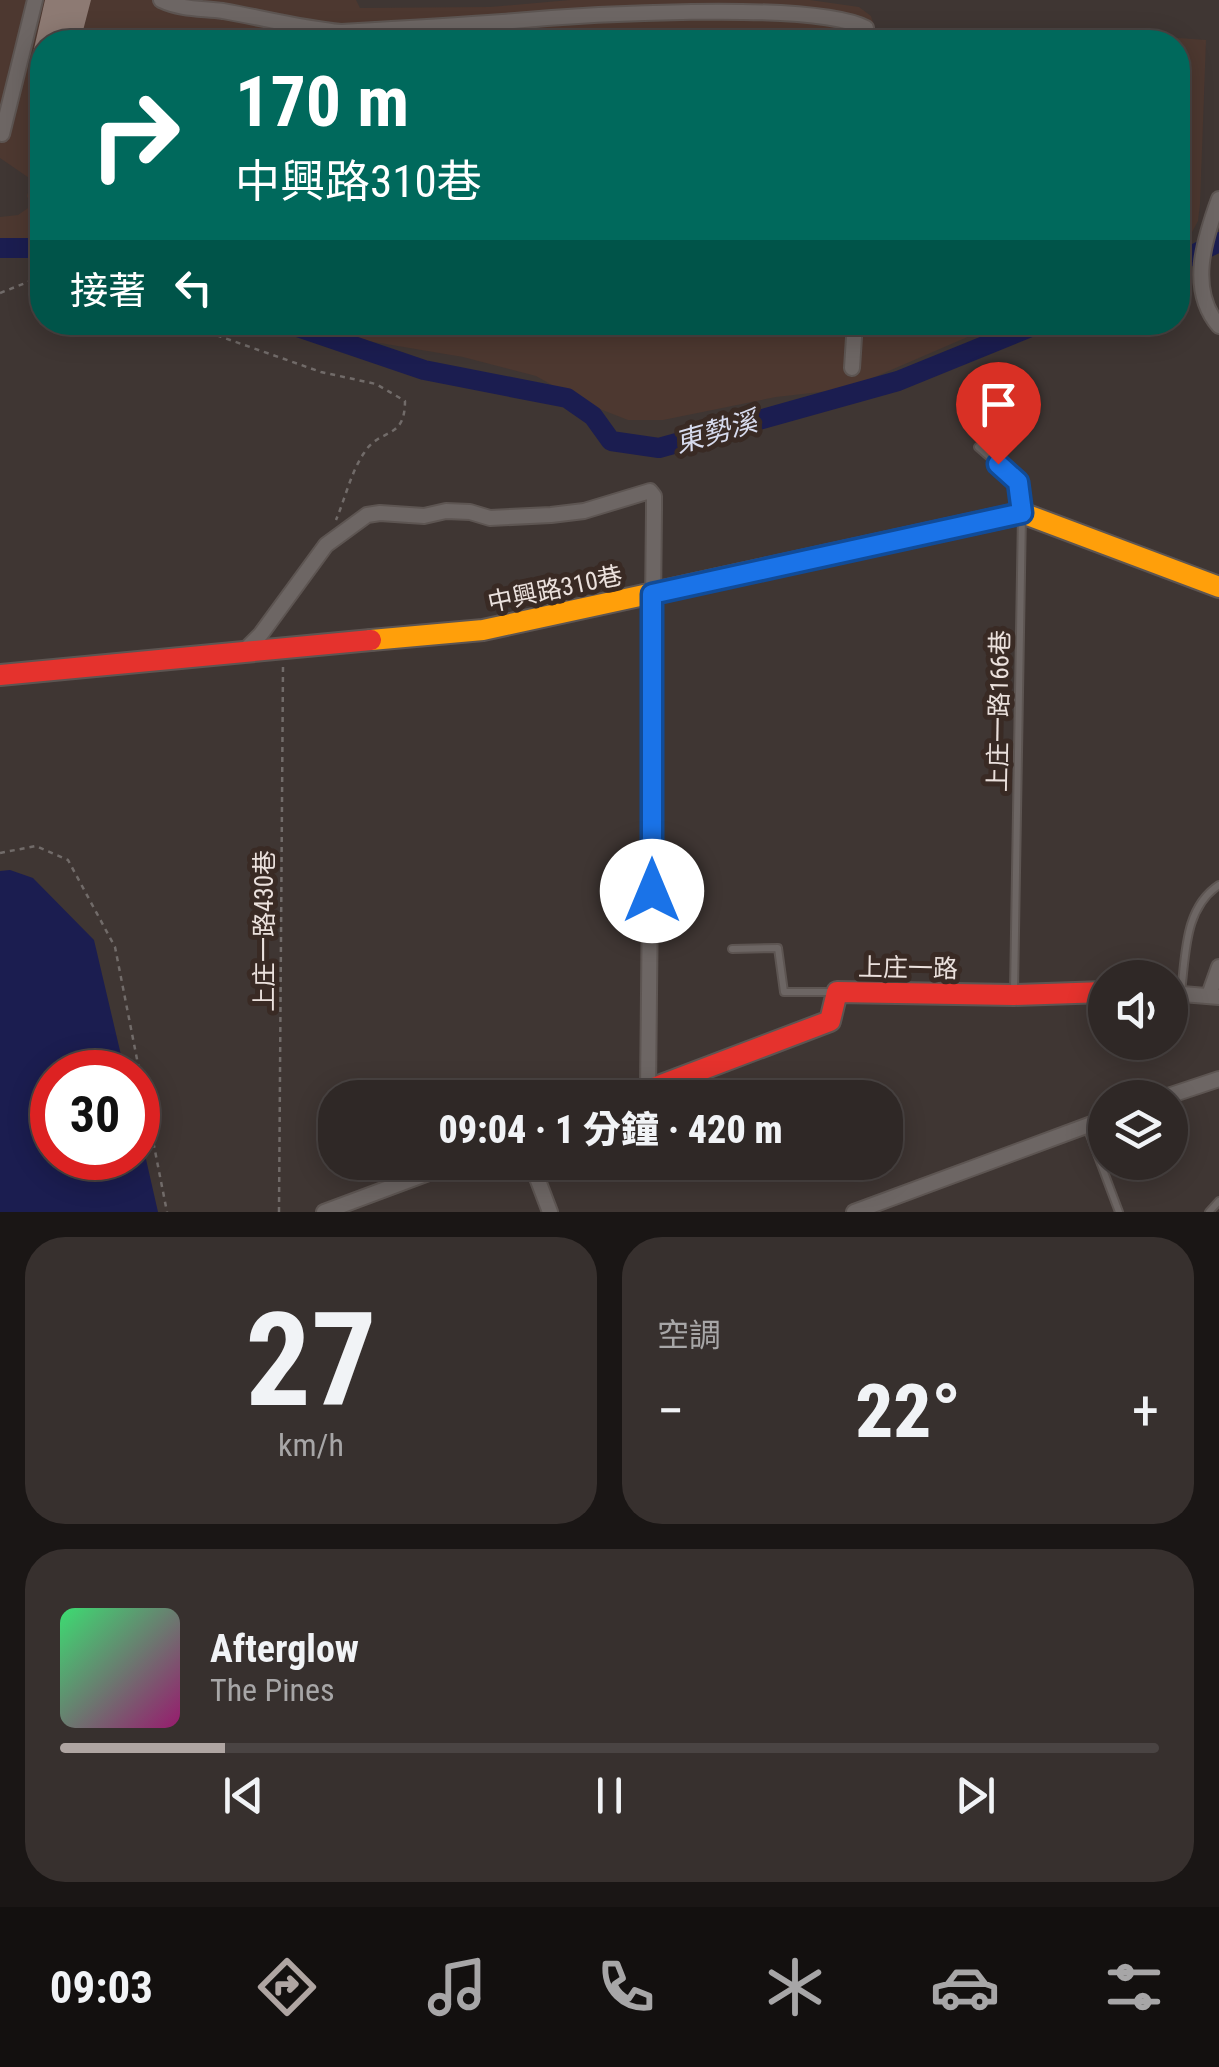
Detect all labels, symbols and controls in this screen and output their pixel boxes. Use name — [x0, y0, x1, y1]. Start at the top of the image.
text: 170 m — [235, 61, 409, 143]
icon: right — [70, 70, 200, 200]
text: 中興路310巷 — [235, 155, 482, 208]
icon: left — [166, 260, 221, 315]
text: 接著 — [70, 269, 146, 313]
pin — [956, 362, 1041, 465]
icon: arrive — [971, 377, 1026, 432]
water label: 東勢溪 — [671, 403, 765, 459]
street label: 中興路310巷 — [485, 561, 625, 617]
street label: 上庄一路166巷 — [983, 630, 1015, 792]
position arrow — [600, 839, 704, 943]
street label: 上庄一路430巷 — [250, 850, 279, 1012]
street label: 上庄一路 — [858, 953, 958, 983]
map controls — [1088, 960, 1188, 1180]
button: sound — [1088, 960, 1188, 1060]
speed limit sign: 30 — [30, 1050, 160, 1180]
button: layers — [1088, 1080, 1188, 1180]
text: 09:04 · 1 分鐘 · 420 m — [438, 1108, 783, 1152]
text: 27 — [245, 1284, 377, 1437]
text: 空調 — [657, 1316, 721, 1354]
text: 22° — [855, 1367, 961, 1455]
text: − — [657, 1379, 685, 1443]
text: + — [1132, 1379, 1159, 1443]
text: km/h — [278, 1426, 344, 1464]
text: Afterglow — [210, 1627, 359, 1671]
text: The Pines — [210, 1671, 335, 1709]
icon: previous — [216, 1768, 271, 1823]
icon: pause — [582, 1768, 637, 1823]
icon: next — [948, 1768, 1003, 1823]
icon: directions — [252, 1952, 322, 2022]
icon: music — [422, 1952, 492, 2022]
icon: phone — [591, 1952, 661, 2022]
icon: climate — [760, 1952, 830, 2022]
icon: car — [930, 1952, 1000, 2022]
icon: filters — [1099, 1952, 1169, 2022]
text: 09:03 — [50, 1961, 153, 2014]

